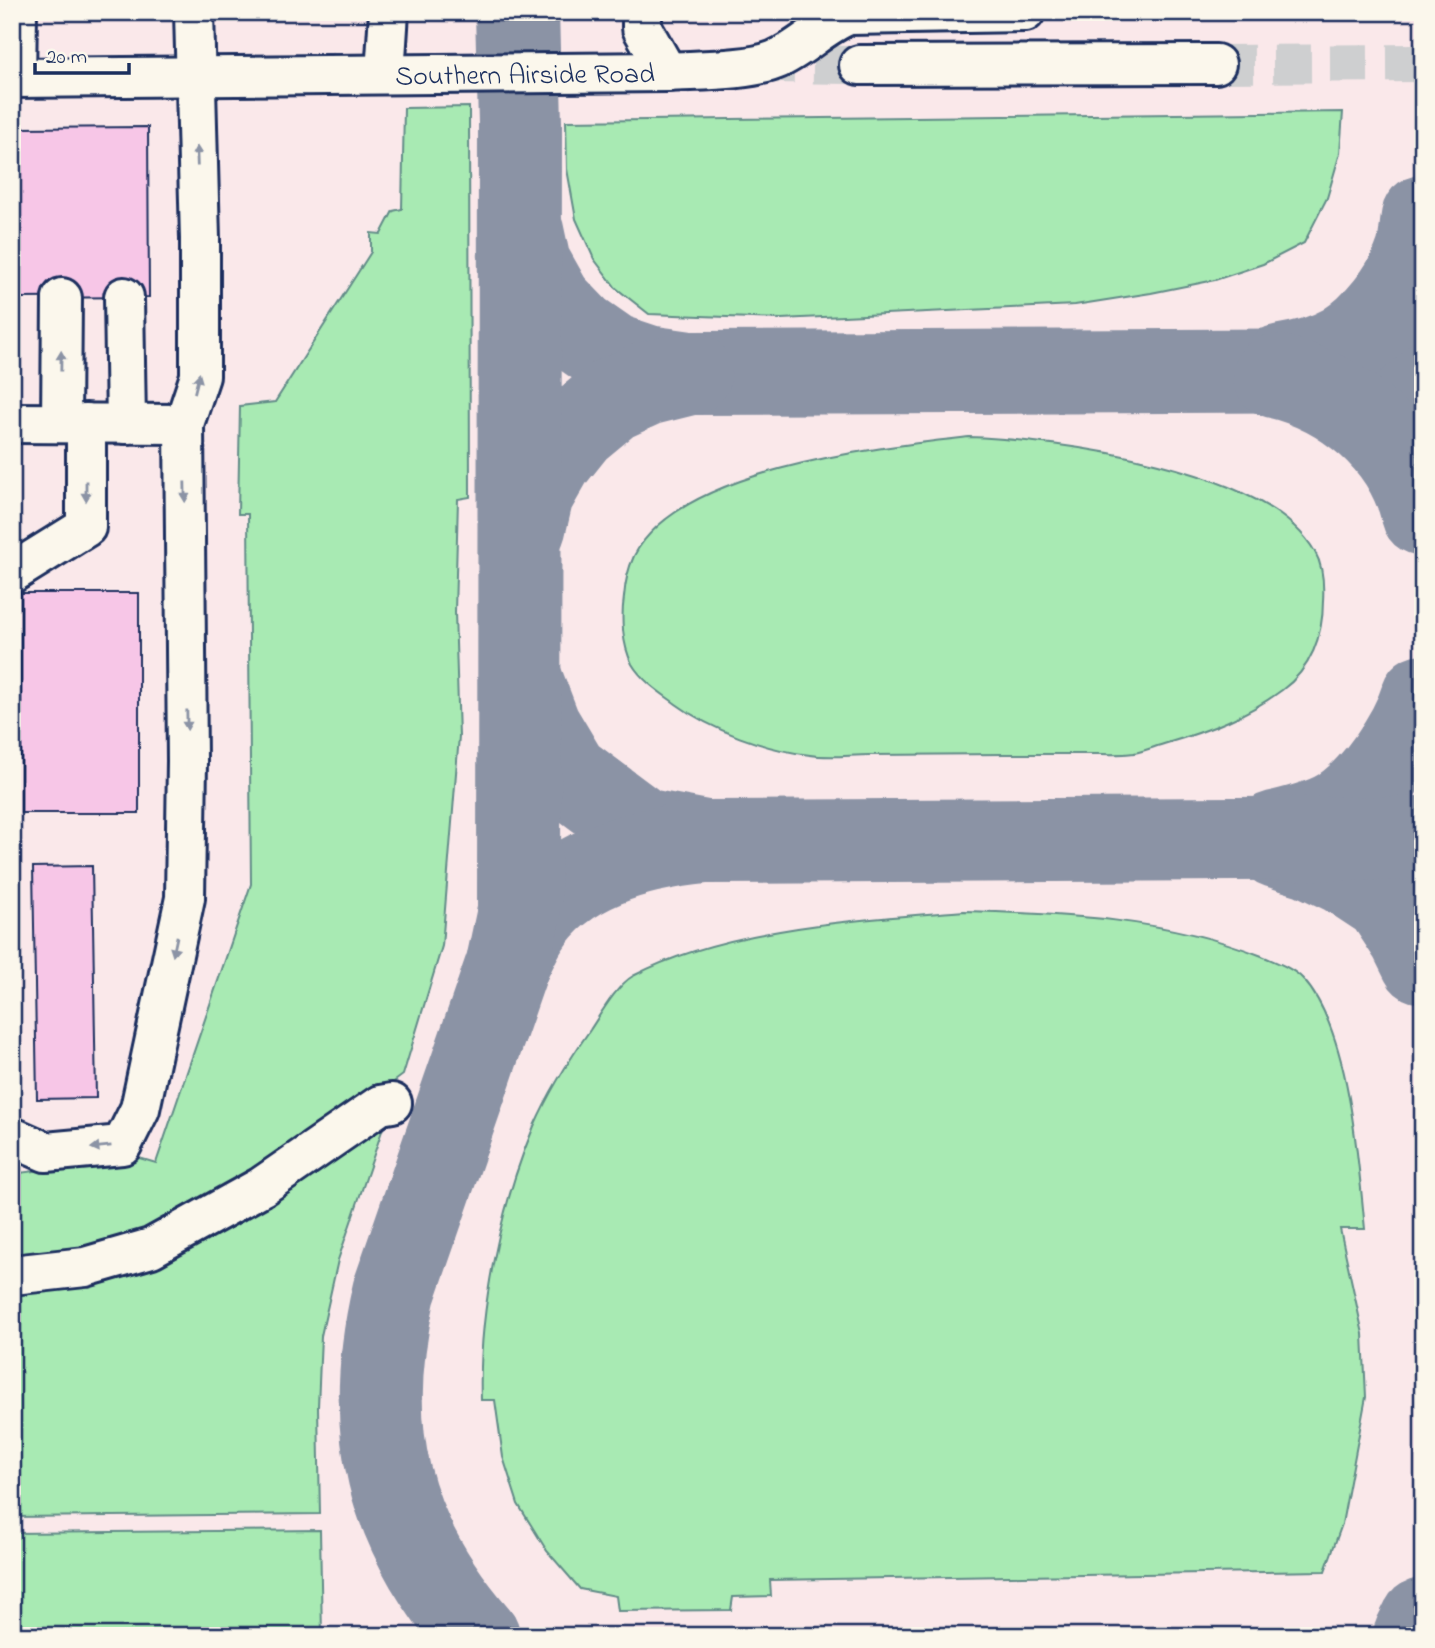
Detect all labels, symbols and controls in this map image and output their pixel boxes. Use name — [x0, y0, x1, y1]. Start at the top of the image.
scale bar — [35, 32, 130, 76]
text: 20 m — [46, 43, 87, 73]
street label: Southern Airside Road — [395, 55, 655, 98]
one-way arrow — [191, 144, 203, 166]
one-way arrow — [56, 349, 67, 371]
one-way arrow — [192, 371, 203, 393]
one-way arrow — [80, 481, 92, 503]
one-way arrow — [179, 482, 191, 504]
one-way arrow — [181, 709, 193, 731]
one-way arrow — [169, 935, 180, 957]
one-way arrow — [90, 1141, 112, 1152]

